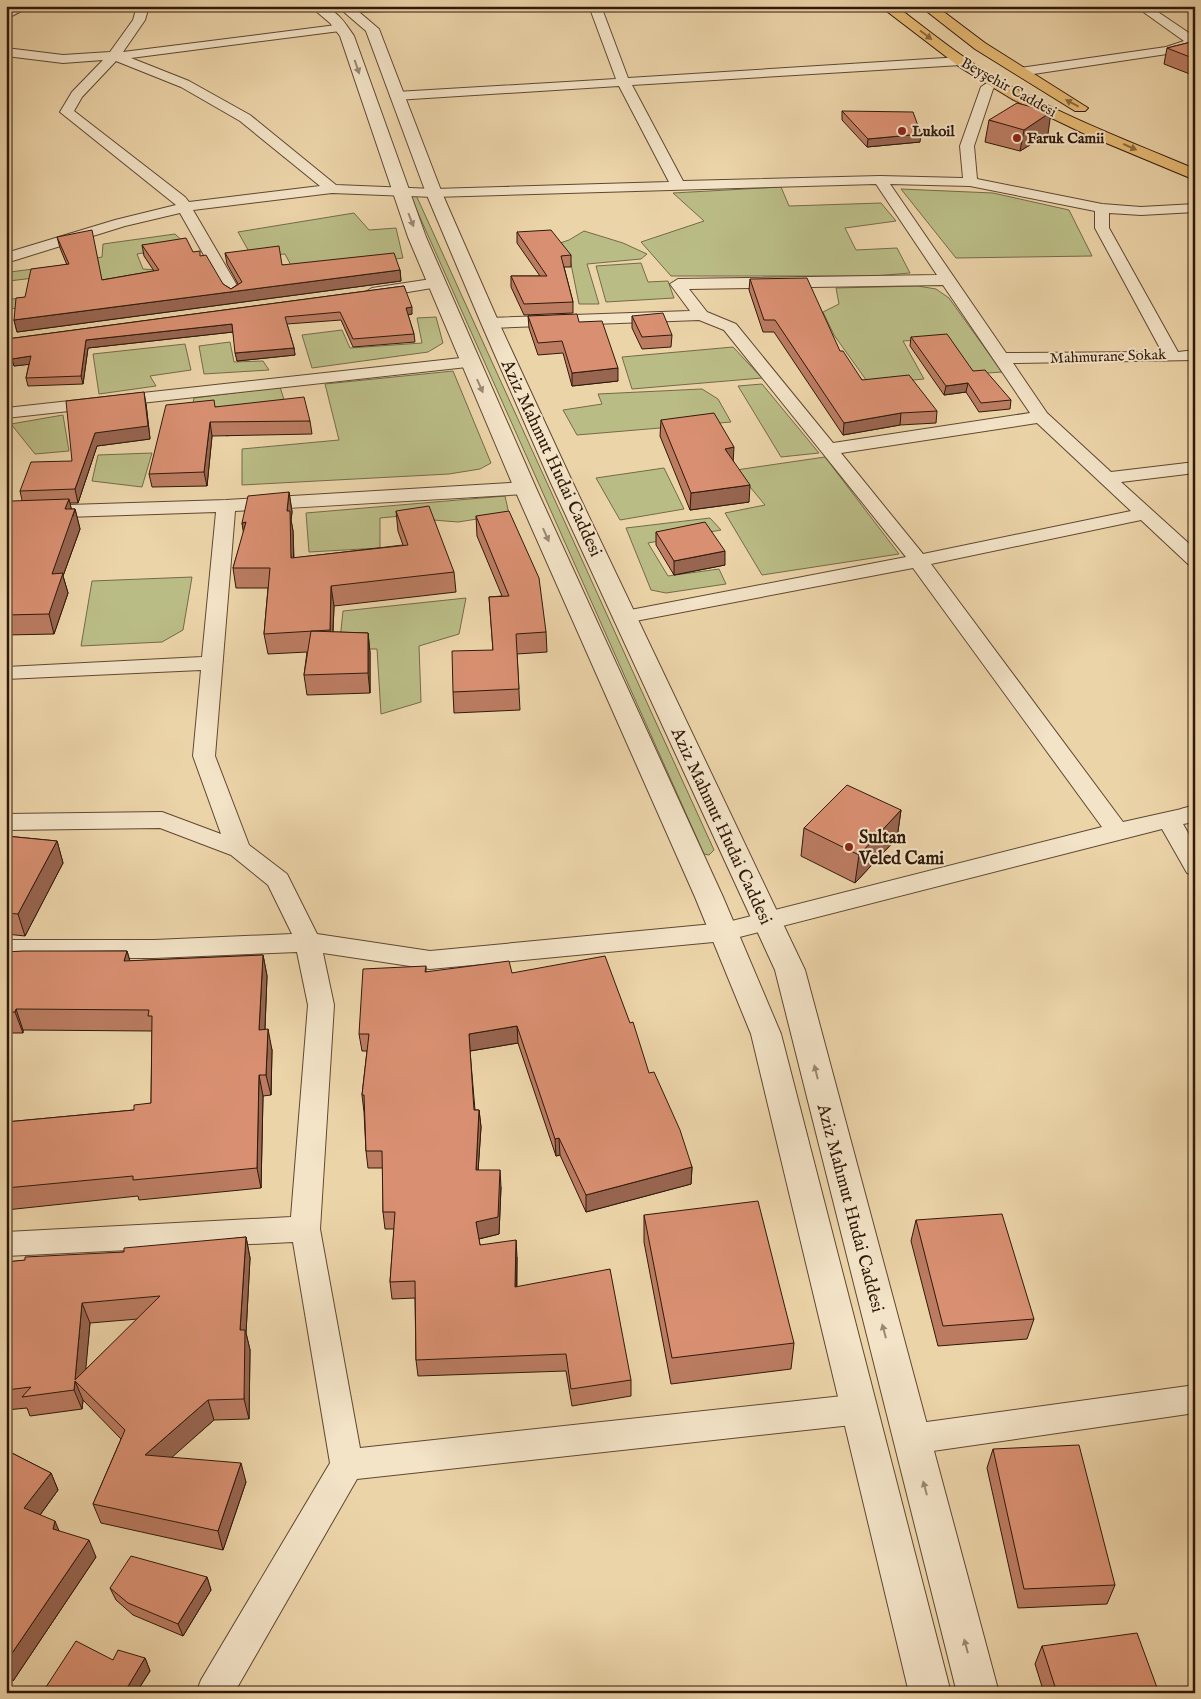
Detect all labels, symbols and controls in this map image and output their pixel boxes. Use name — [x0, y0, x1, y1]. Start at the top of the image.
one-way arrow — [919, 30, 932, 41]
street label: Beyşehir Caddesi — [958, 53, 1060, 122]
one-way arrow — [354, 59, 362, 74]
one-way arrow — [1065, 99, 1079, 108]
place label: Lukoil — [912, 122, 955, 141]
marker: Lukoil — [896, 125, 908, 137]
place label: Faruk Camii — [1027, 129, 1104, 148]
marker: Faruk Camii — [1011, 132, 1023, 144]
one-way arrow — [1123, 143, 1137, 151]
one-way arrow — [407, 213, 415, 228]
street label: Mahmurane Sokak — [1050, 345, 1167, 368]
street label: Aziz Mahmut Hudai Caddesi — [494, 355, 607, 561]
one-way arrow — [477, 379, 485, 393]
one-way arrow — [542, 527, 551, 542]
street label: Aziz Mahmut Hudai Caddesi — [664, 723, 777, 929]
place label: Sultan Veled Cami — [858, 827, 944, 871]
marker: Sultan Veled Cami — [843, 841, 855, 853]
one-way arrow — [812, 1065, 820, 1080]
street label: Aziz Mahmut Hudai Caddesi — [810, 1101, 889, 1315]
one-way arrow — [879, 1324, 887, 1339]
one-way arrow — [920, 1481, 928, 1496]
one-way arrow — [961, 1638, 969, 1653]

